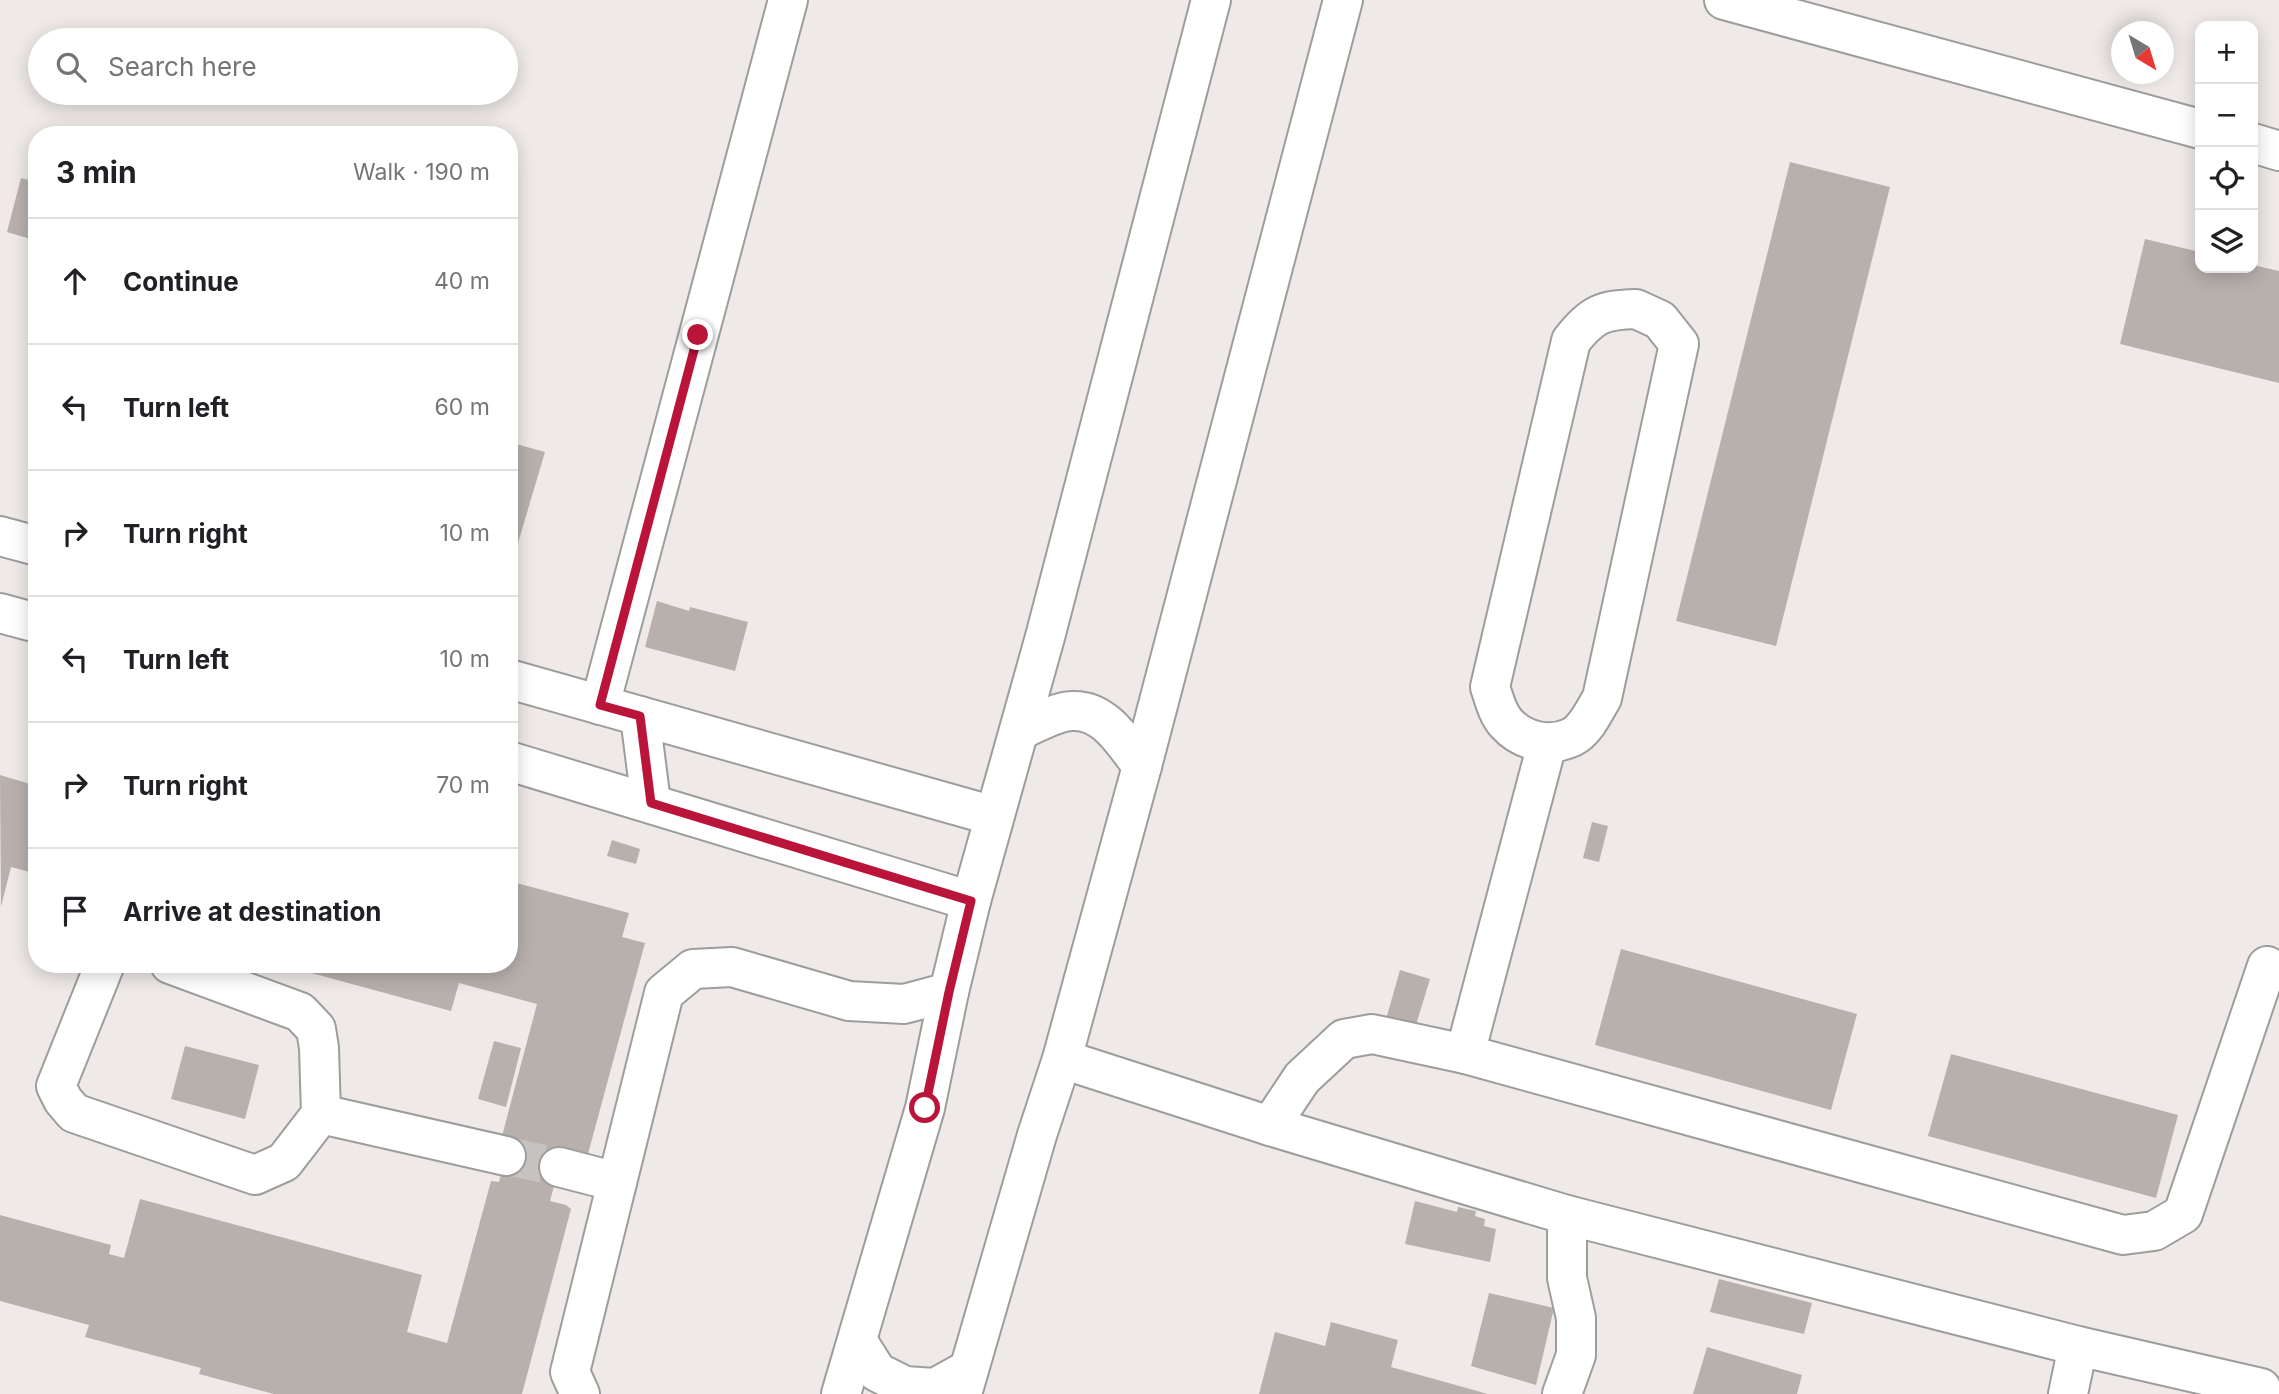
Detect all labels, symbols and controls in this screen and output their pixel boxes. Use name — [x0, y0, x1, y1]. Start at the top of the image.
north arrow — [2111, 21, 2174, 84]
map controls — [2195, 21, 2258, 273]
button: + — [2195, 21, 2258, 84]
search box — [28, 28, 518, 105]
icon: search — [52, 48, 90, 86]
text: Search here — [108, 51, 257, 82]
button: − — [2195, 84, 2258, 147]
button: locate — [2195, 147, 2258, 210]
text: 3 min — [56, 154, 137, 190]
text: Walk · 190 m — [353, 158, 490, 186]
button: layers — [2195, 210, 2258, 273]
icon: ahead — [56, 262, 94, 300]
text: Continue — [123, 266, 239, 297]
text: 40 m — [434, 267, 490, 295]
route end — [682, 319, 713, 350]
icon: left — [56, 388, 94, 426]
text: Turn left — [123, 392, 229, 423]
text: 60 m — [435, 393, 490, 421]
icon: right — [56, 514, 94, 552]
text: Turn right — [123, 518, 248, 549]
text: 10 m — [440, 519, 490, 547]
icon: left — [56, 640, 94, 678]
text: Turn left — [123, 644, 229, 675]
text: 10 m — [440, 645, 490, 673]
icon: right — [56, 766, 94, 804]
text: Turn right — [123, 770, 248, 801]
text: 70 m — [436, 771, 490, 799]
icon: arrive — [56, 892, 94, 930]
text: Arrive at destination — [123, 896, 382, 927]
route start — [909, 1092, 940, 1123]

